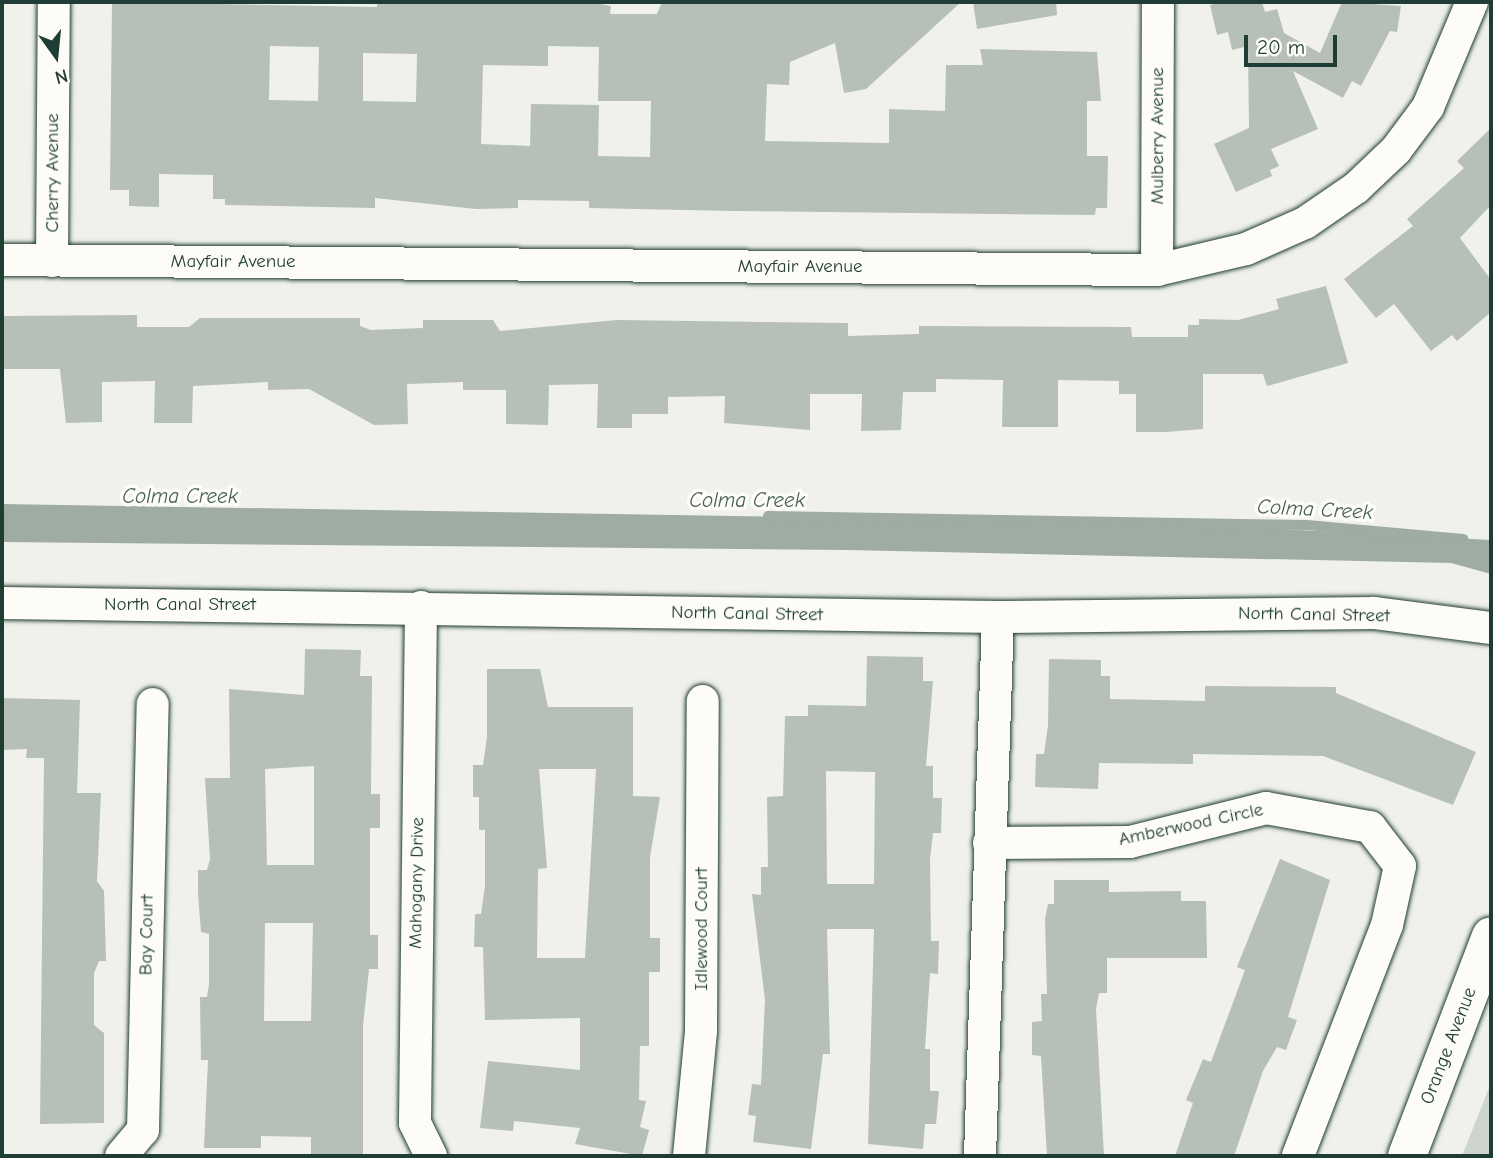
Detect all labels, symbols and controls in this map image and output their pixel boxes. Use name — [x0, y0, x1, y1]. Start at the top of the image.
north arrow — [21, 21, 91, 91]
scale bar — [1248, 21, 1341, 65]
text: 20 m — [1257, 35, 1305, 59]
text: N — [53, 64, 70, 89]
street label: Mulberry Avenue — [1147, 67, 1169, 205]
street label: Cherry Avenue — [42, 113, 64, 233]
street label: Mayfair Avenue — [170, 251, 296, 273]
street label: Mayfair Avenue — [737, 256, 863, 278]
water label: Colma Creek — [122, 483, 238, 509]
water label: Colma Creek — [689, 487, 805, 513]
water label: Colma Creek — [1257, 493, 1373, 525]
street label: North Canal Street — [104, 594, 256, 616]
street label: North Canal Street — [671, 601, 823, 627]
street label: North Canal Street — [1238, 602, 1390, 628]
street label: Amberwood Circle — [1117, 799, 1265, 851]
street label: Mahogany Drive — [404, 817, 430, 949]
street label: Idlewood Court — [691, 867, 713, 991]
street label: Bay Court — [135, 894, 159, 976]
street label: Orange Avenue — [1416, 984, 1482, 1108]

